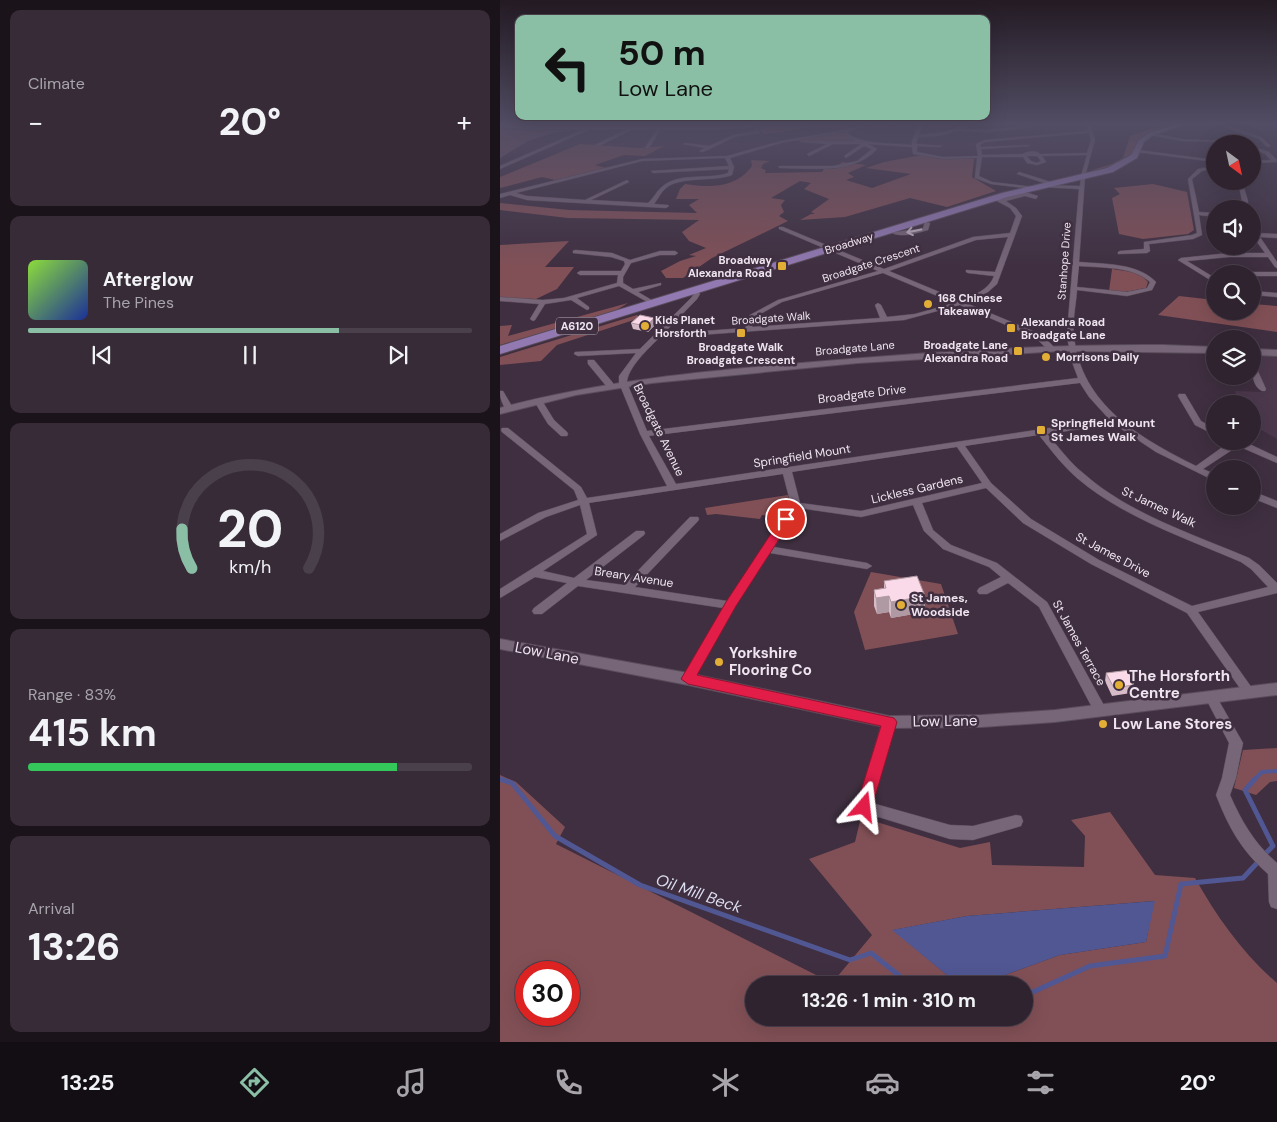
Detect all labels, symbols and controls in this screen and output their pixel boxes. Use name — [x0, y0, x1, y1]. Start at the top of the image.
text: 50 m — [618, 30, 706, 76]
icon: left — [535, 35, 600, 100]
text: Climate — [28, 73, 85, 94]
text: Low Lane — [618, 74, 713, 103]
text: 20° — [219, 97, 281, 147]
text: − — [28, 104, 43, 141]
text: + — [457, 104, 472, 141]
north arrow — [1206, 135, 1261, 190]
map controls — [1206, 135, 1261, 515]
button: sound — [1206, 200, 1261, 255]
street label: Stanhope Drive — [1054, 222, 1074, 300]
one-way arrow — [907, 227, 923, 237]
street label: Broadway — [823, 229, 875, 257]
street label: Broadgate Crescent — [820, 241, 922, 285]
place label: Broadway Alexandra Road — [688, 253, 772, 280]
marker: Broadway Alexandra Road — [776, 260, 788, 272]
button: search — [1206, 265, 1261, 320]
text: Afterglow — [103, 267, 194, 292]
place label: 168 Chinese Takeaway — [938, 291, 1003, 318]
text: The Pines — [103, 292, 174, 313]
marker: 168 Chinese Takeaway — [922, 298, 934, 310]
street label: Broadgate Walk — [731, 308, 811, 328]
place label: Kids Planet Horsforth — [655, 313, 715, 340]
place label: Alexandra Road Broadgate Lane — [1021, 315, 1106, 342]
road number: A6120 — [556, 318, 598, 334]
marker: Kids Planet Horsforth — [639, 320, 651, 332]
marker: Alexandra Road Broadgate Lane — [1005, 322, 1017, 334]
marker: Broadgate Walk Broadgate Crescent — [735, 327, 747, 339]
button: layers — [1206, 330, 1261, 385]
street label: Broadgate Lane — [815, 338, 895, 358]
place label: Broadgate Lane Alexandra Road — [923, 338, 1008, 365]
place label: Broadgate Walk Broadgate Crescent — [687, 340, 795, 367]
icon: previous — [88, 341, 116, 369]
icon: pause — [236, 341, 264, 369]
icon: next — [384, 341, 412, 369]
marker: Broadgate Lane Alexandra Road — [1012, 345, 1024, 357]
place label: Morrisons Daily — [1056, 350, 1139, 364]
marker: Morrisons Daily — [1040, 351, 1052, 363]
street label: Broadgate Avenue — [630, 381, 688, 479]
street label: Broadgate Drive — [817, 381, 907, 407]
button: + — [1206, 395, 1261, 450]
place label: Springfield Mount St James Walk — [1051, 415, 1155, 445]
marker: Springfield Mount St James Walk — [1035, 424, 1047, 436]
street label: Springfield Mount — [752, 440, 852, 472]
button: − — [1206, 460, 1261, 515]
street label: Lickless Gardens — [869, 471, 965, 507]
street label: St James Walk — [1119, 483, 1199, 531]
text: 20 — [217, 495, 283, 563]
pin — [765, 498, 807, 540]
icon: arrive — [772, 505, 800, 533]
street label: St James Drive — [1073, 529, 1153, 582]
text: km/h — [229, 555, 271, 579]
street label: Breary Avenue — [593, 563, 675, 591]
place label: St James, Woodside — [911, 590, 970, 620]
street label: St James Terrace — [1049, 597, 1109, 689]
marker: St James, Woodside — [895, 599, 907, 611]
street label: Low Lane — [513, 637, 581, 669]
place label: Yorkshire Flooring Co — [729, 643, 812, 680]
marker: Yorkshire Flooring Co — [713, 656, 725, 668]
place label: The Horsforth Centre — [1129, 666, 1230, 703]
marker: The Horsforth Centre — [1113, 679, 1125, 691]
text: Range · 83% — [28, 684, 116, 705]
text: 415 km — [28, 708, 157, 758]
street label: Low Lane — [912, 710, 978, 732]
place label: Low Lane Stores — [1113, 714, 1232, 734]
marker: Low Lane Stores — [1097, 718, 1109, 730]
position arrow — [837, 780, 889, 832]
water label: Oil Mill Beck — [653, 869, 745, 918]
text: Arrival — [28, 898, 75, 919]
text: 13:26 — [28, 922, 120, 972]
speed limit sign: 30 — [515, 961, 580, 1026]
text: 13:26 · 1 min · 310 m — [802, 988, 976, 1013]
icon: directions — [237, 1065, 272, 1100]
icon: music — [394, 1065, 429, 1100]
icon: phone — [551, 1065, 586, 1100]
icon: climate — [708, 1065, 743, 1100]
icon: car — [865, 1065, 900, 1100]
icon: filters — [1023, 1065, 1058, 1100]
text: 13:25 — [61, 1068, 114, 1097]
text: 20° — [1180, 1068, 1216, 1097]

